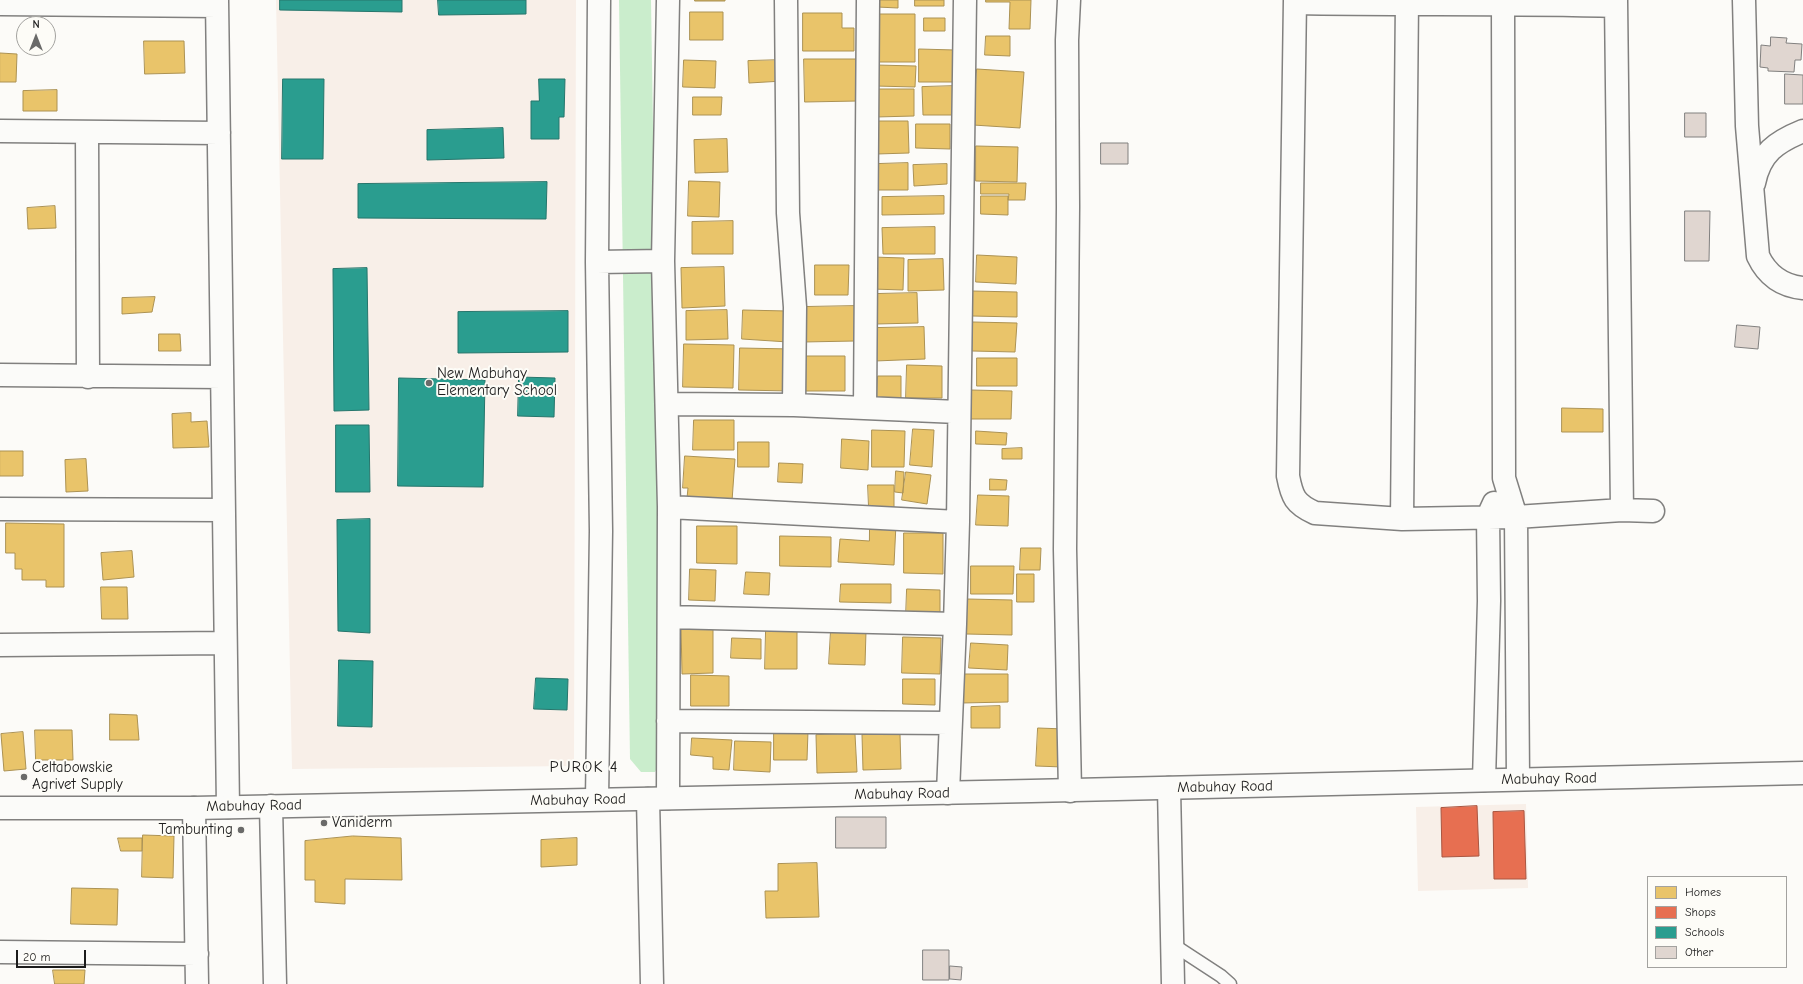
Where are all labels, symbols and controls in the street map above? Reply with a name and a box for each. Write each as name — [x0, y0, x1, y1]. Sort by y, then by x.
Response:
north arrow — [16, 16, 56, 56]
text: N — [32, 18, 40, 31]
place label: New Mabuhay Elementary School — [437, 365, 557, 400]
marker: New Mabuhay Elementary School — [424, 378, 434, 388]
district label: PUROK 4 — [550, 757, 618, 777]
place label: Celtabowskie Agrivet Supply — [32, 759, 123, 794]
street label: Mabuhay Road — [1501, 769, 1597, 789]
marker: Celtabowskie Agrivet Supply — [19, 772, 29, 782]
street label: Mabuhay Road — [1177, 777, 1273, 797]
street label: Mabuhay Road — [854, 784, 950, 804]
street label: Mabuhay Road — [530, 790, 626, 810]
street label: Mabuhay Road — [206, 796, 302, 816]
place label: Vaniderm — [332, 814, 392, 832]
marker: Vaniderm — [319, 818, 329, 828]
place label: Tambunting — [158, 821, 233, 839]
marker: Tambunting — [236, 825, 246, 835]
legend — [1647, 876, 1787, 968]
text: Homes — [1685, 885, 1721, 899]
text: Shops — [1685, 905, 1716, 919]
text: Schools — [1685, 925, 1724, 939]
scale bar — [18, 942, 88, 968]
text: Other — [1685, 945, 1713, 959]
text: 20 m — [23, 950, 51, 964]

